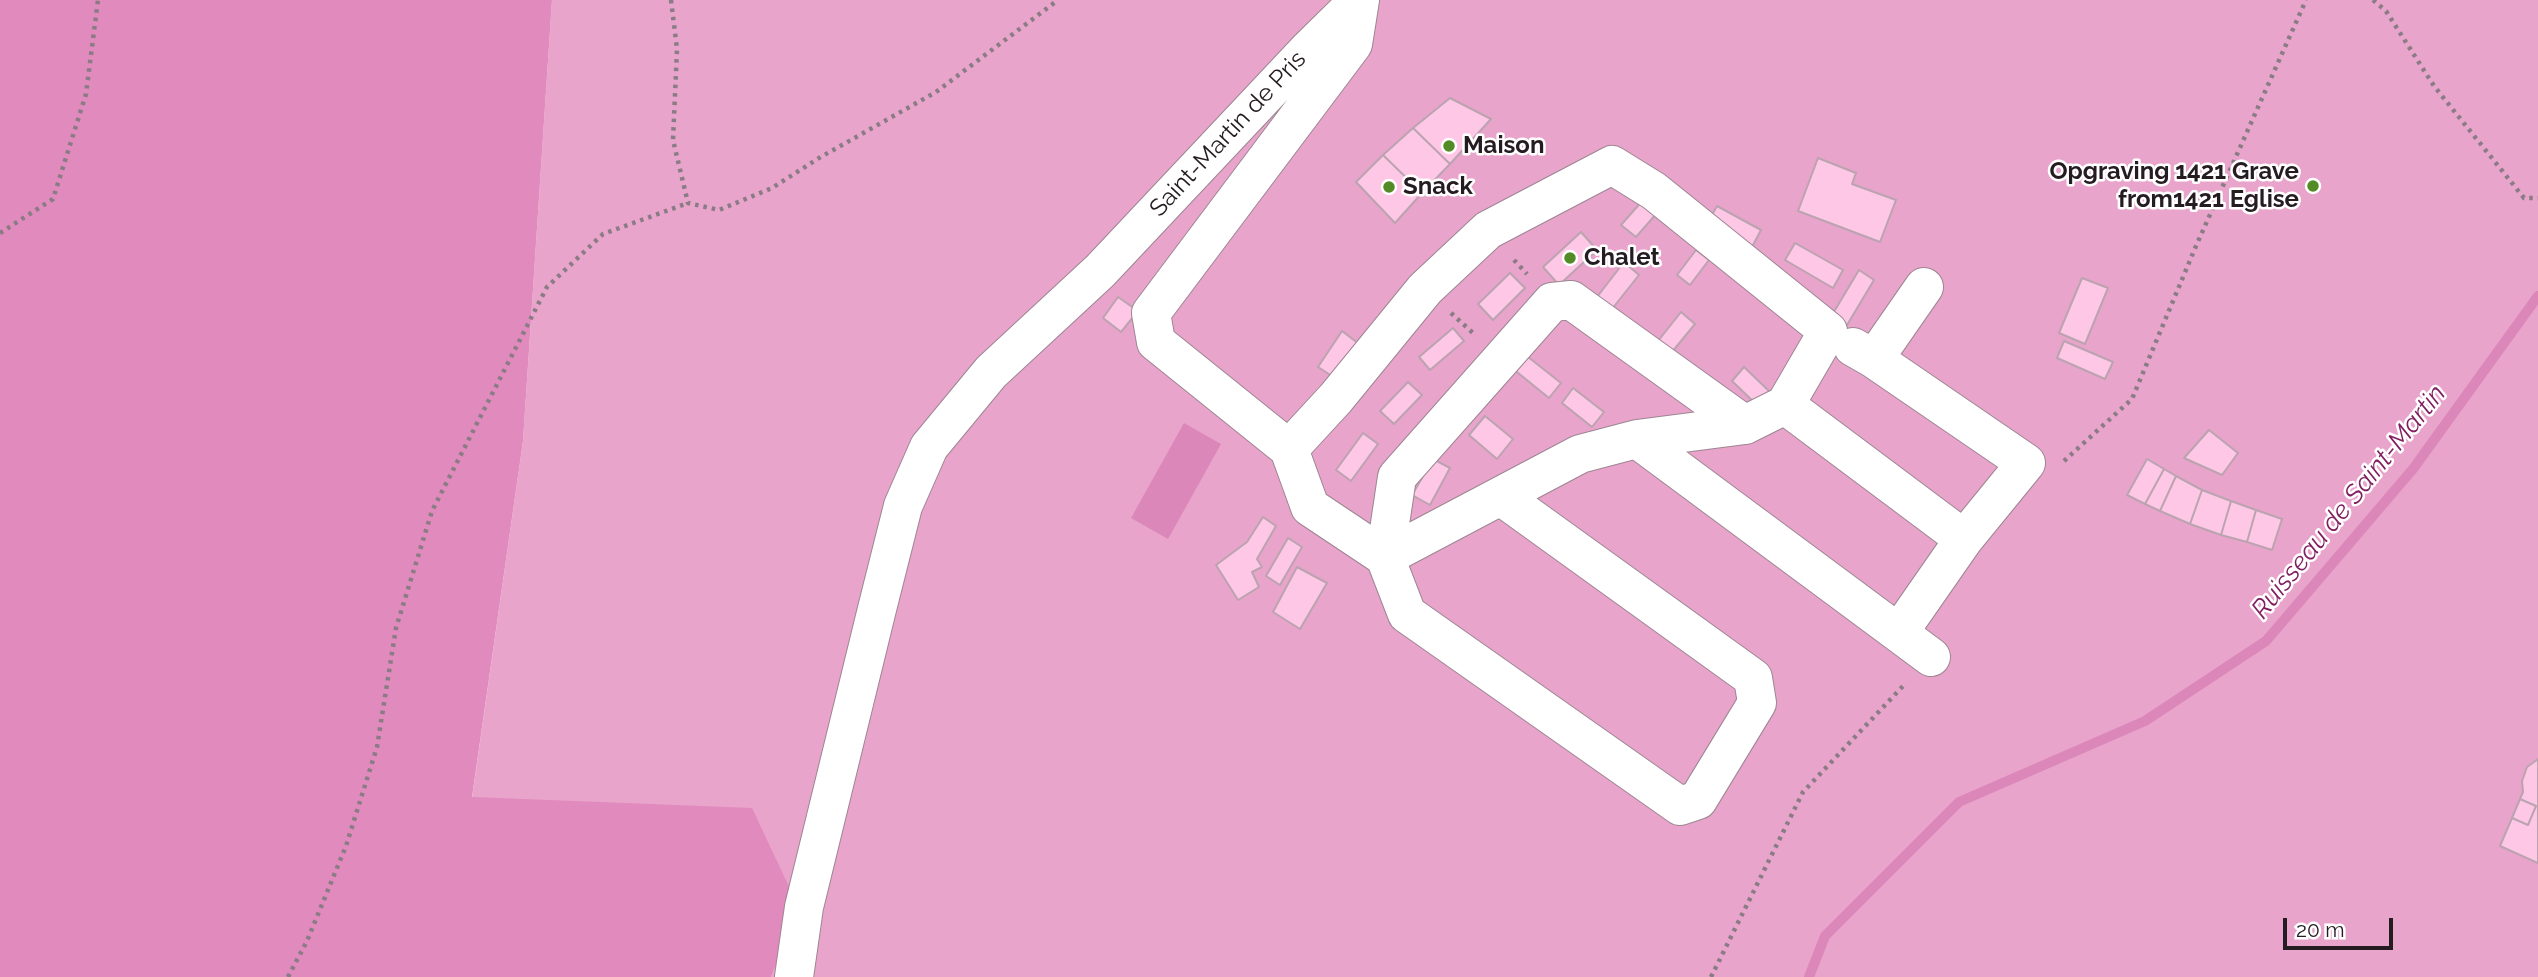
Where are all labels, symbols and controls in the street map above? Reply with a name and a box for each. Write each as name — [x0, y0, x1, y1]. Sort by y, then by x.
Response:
street label: Saint-Martin de Pris — [1144, 45, 1312, 223]
place label: Maison — [1463, 132, 1544, 160]
marker: Maison — [1441, 138, 1457, 154]
place label: Opgraving 1421 Grave from1421 Eglise — [2049, 158, 2299, 214]
place label: Snack — [1403, 173, 1473, 201]
marker: Opgraving 1421 Grave from1421 Eglise — [2305, 178, 2321, 194]
marker: Snack — [1381, 179, 1397, 195]
place label: Chalet — [1584, 244, 1660, 272]
marker: Chalet — [1562, 250, 1578, 266]
water label: Ruisseau de Saint-Martin — [2245, 379, 2453, 625]
scale bar — [2286, 904, 2396, 948]
text: 20 m — [2296, 917, 2344, 942]

